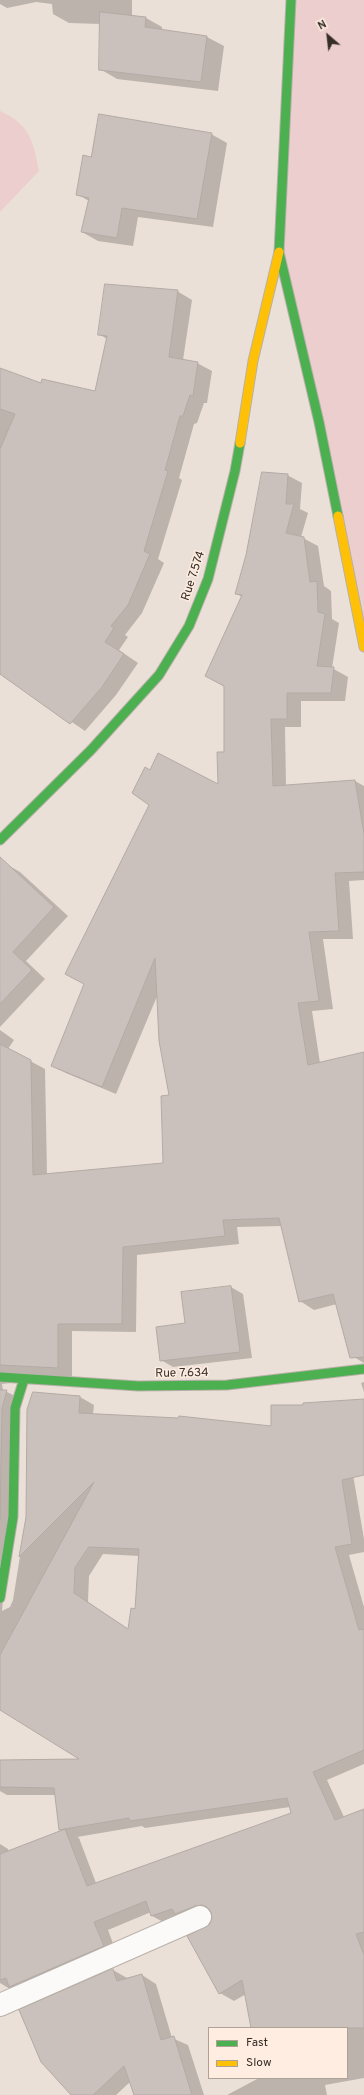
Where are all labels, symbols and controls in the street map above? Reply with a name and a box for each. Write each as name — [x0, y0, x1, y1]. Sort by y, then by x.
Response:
north arrow — [308, 16, 348, 56]
text: N — [316, 17, 329, 33]
street label: Rue 7.574 — [179, 549, 209, 603]
street label: Rue 7.634 — [155, 1366, 209, 1382]
legend — [208, 2027, 348, 2079]
text: Fast — [246, 2035, 268, 2051]
text: Slow — [246, 2055, 272, 2071]

